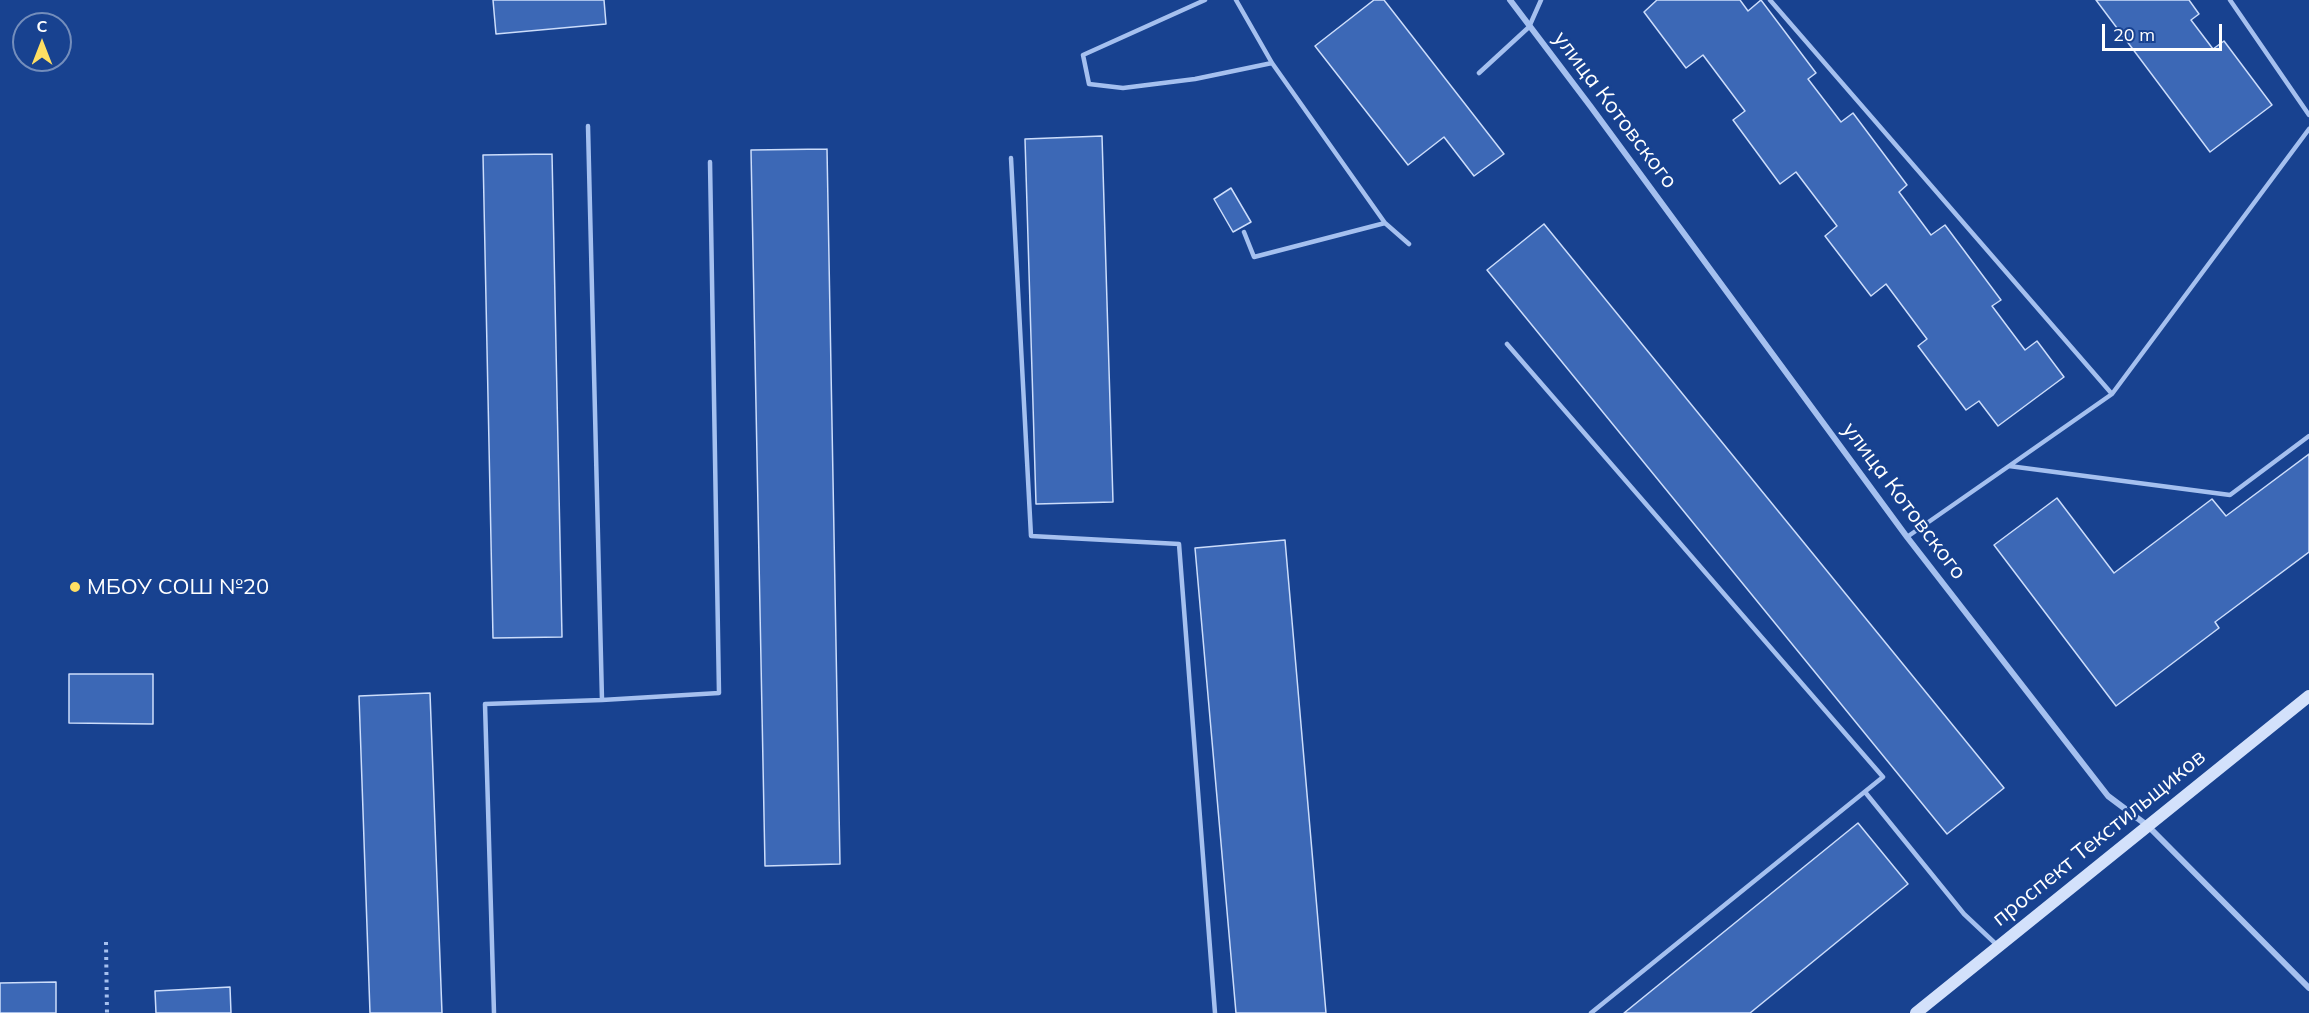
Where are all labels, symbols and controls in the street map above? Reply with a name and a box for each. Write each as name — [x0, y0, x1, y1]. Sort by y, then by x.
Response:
north arrow — [12, 12, 72, 72]
scale bar — [2105, 12, 2225, 50]
text: С — [37, 16, 47, 36]
text: 20 m — [2113, 23, 2155, 46]
street label: улица Котовского — [1547, 26, 1683, 194]
street label: улица Котовского — [1836, 417, 1972, 585]
place label: МБОУ СОШ №20 — [87, 574, 269, 600]
marker: МБОУ СОШ №20 — [68, 580, 82, 594]
street label: проспект Текстильщиков — [1987, 744, 2211, 932]

